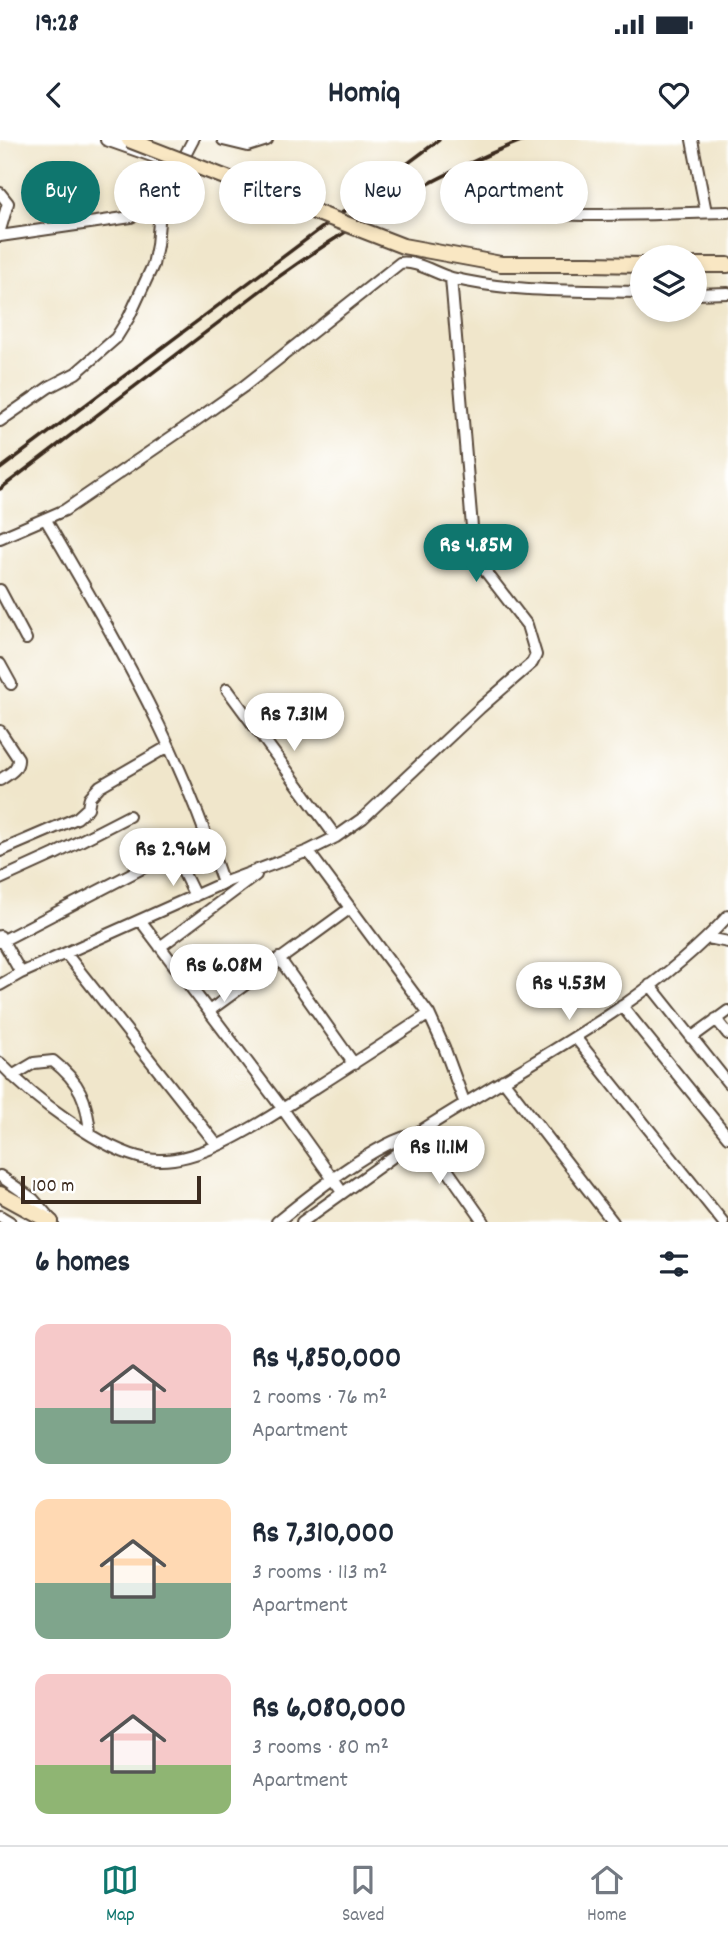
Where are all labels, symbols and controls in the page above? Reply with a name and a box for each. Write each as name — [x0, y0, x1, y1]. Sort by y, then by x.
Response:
text: 19:28 — [35, 6, 79, 43]
text: Homiq — [328, 72, 400, 118]
icon: back — [35, 76, 73, 114]
icon: heart — [655, 76, 693, 114]
chip: Buy — [21, 161, 100, 224]
chip: Rent — [114, 161, 205, 224]
chip: Filters — [219, 161, 326, 224]
chip: New — [340, 161, 426, 224]
chip: Apartment — [440, 161, 588, 224]
map controls — [630, 245, 707, 322]
button: layers — [630, 245, 707, 322]
pin: Rs 4.85M — [404, 524, 548, 584]
text: Rs 4.85M — [440, 530, 512, 563]
pin: Rs 7.31M — [222, 694, 366, 753]
text: Rs 7.31M — [260, 699, 328, 732]
pin: Rs 2.96M — [101, 828, 245, 888]
text: Rs 2.96M — [135, 834, 211, 867]
pin: Rs 6.08M — [152, 944, 296, 1004]
text: Rs 6.08M — [186, 950, 262, 983]
pin: Rs 4.53M — [497, 962, 641, 1022]
text: Rs 4.53M — [532, 968, 606, 1001]
pin: Rs 11.1M — [367, 1126, 511, 1186]
text: Rs 11.1M — [410, 1132, 468, 1165]
scale bar — [21, 1173, 201, 1205]
text: 100 m — [32, 1174, 74, 1201]
text: 6 homes — [35, 1243, 130, 1286]
icon: filters — [655, 1245, 693, 1283]
text: Rs 4,850,000 — [252, 1339, 401, 1382]
icon: home — [91, 1352, 175, 1436]
text: 2 rooms · 76 m² — [252, 1382, 387, 1415]
text: Apartment — [252, 1415, 348, 1448]
text: Rs 7,310,000 — [252, 1514, 394, 1557]
icon: home — [91, 1527, 175, 1611]
text: 3 rooms · 113 m² — [252, 1557, 388, 1590]
text: Apartment — [252, 1590, 348, 1623]
text: Rs 6,080,000 — [252, 1689, 406, 1732]
icon: home — [91, 1702, 175, 1786]
text: 3 rooms · 80 m² — [252, 1732, 389, 1765]
text: Apartment — [252, 1765, 348, 1798]
tab: Map — [101, 1861, 139, 1930]
tab: Saved — [342, 1861, 384, 1930]
tab: Home — [587, 1861, 627, 1930]

